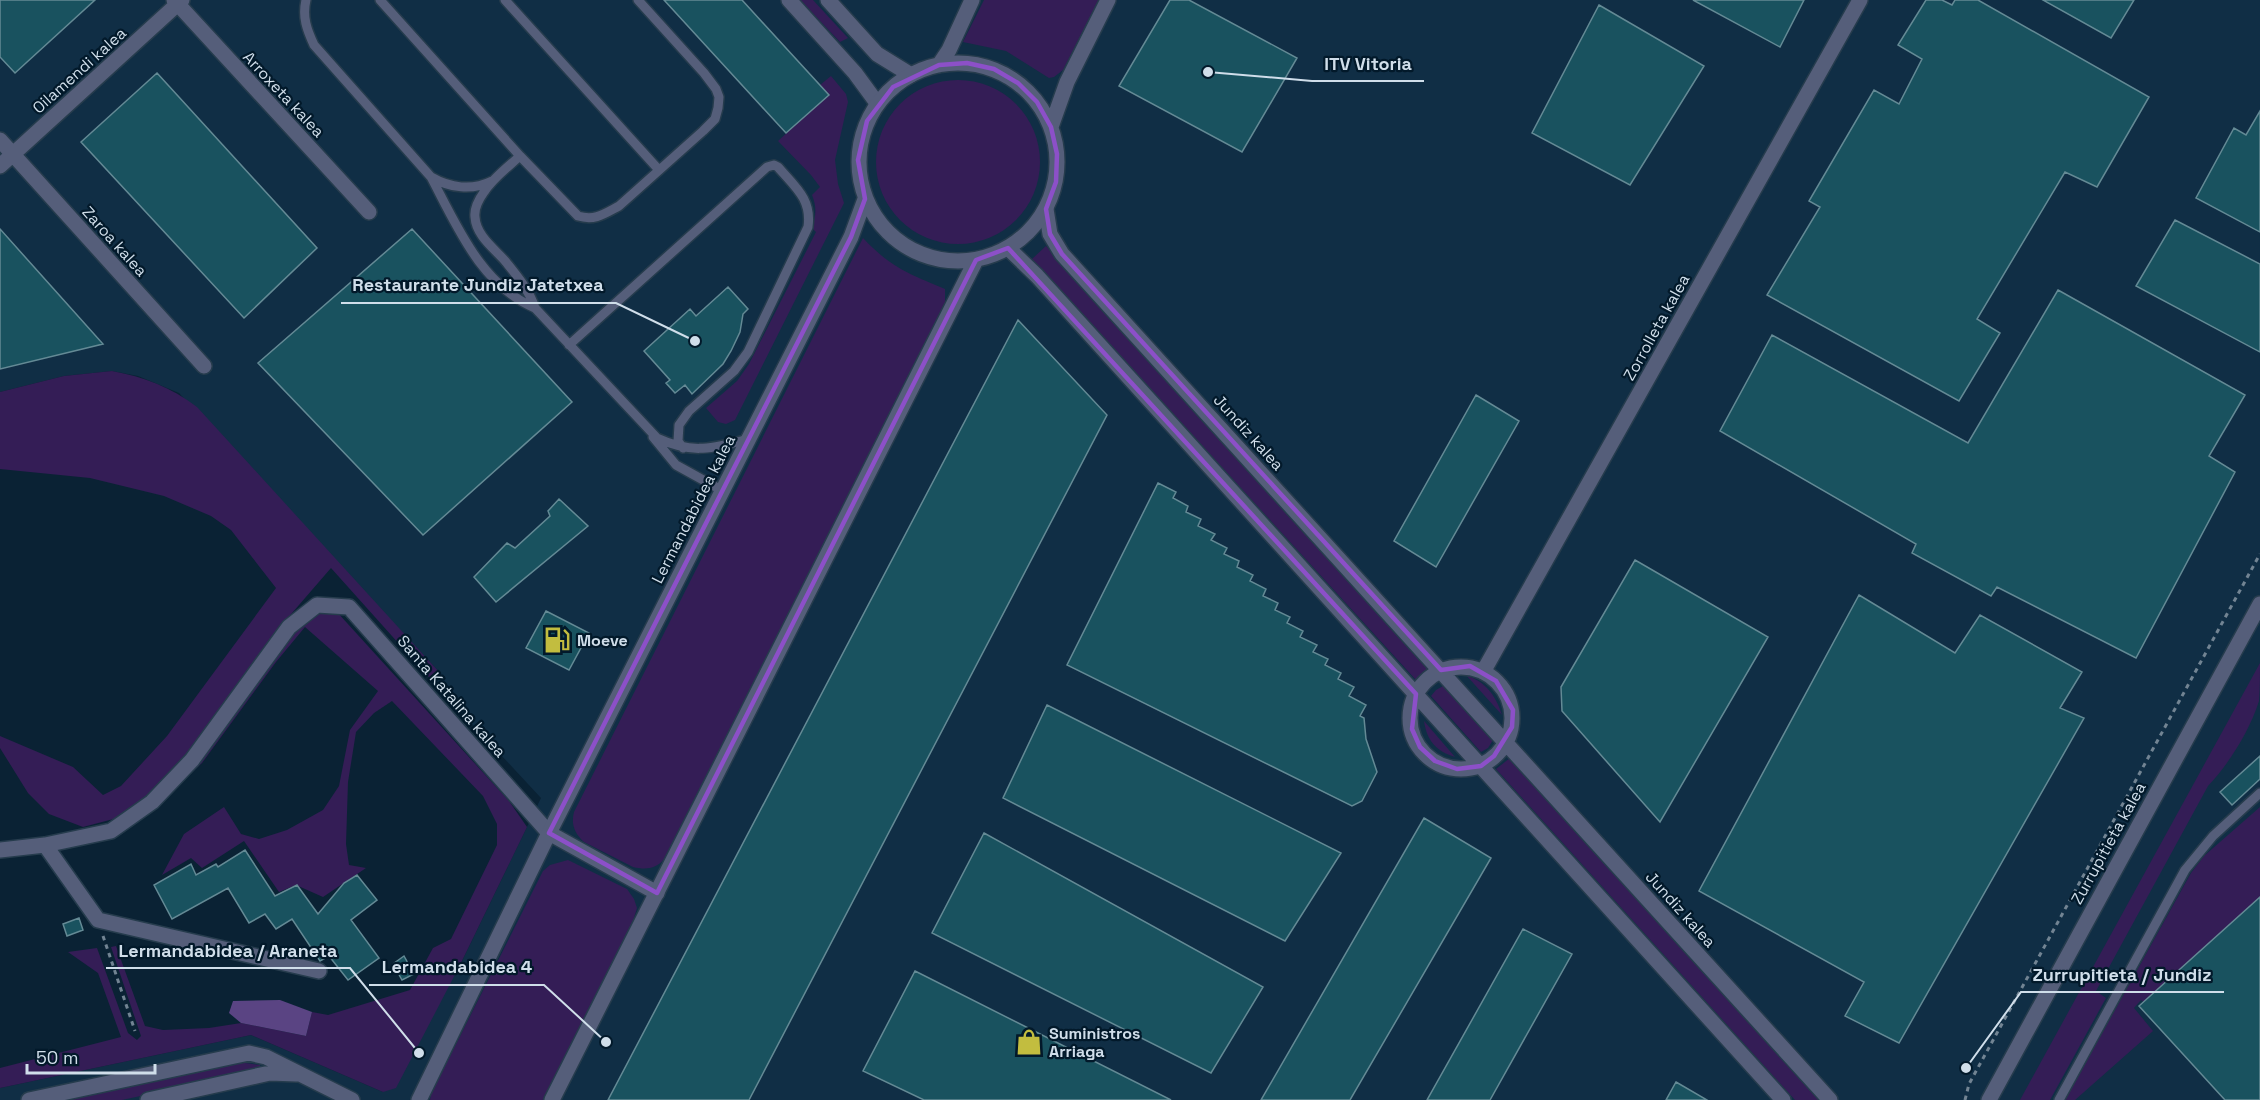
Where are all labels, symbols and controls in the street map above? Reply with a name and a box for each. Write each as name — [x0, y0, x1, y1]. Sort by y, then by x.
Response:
street label: Oilamendi kalea — [28, 23, 131, 118]
callout: ITV Vitoria — [1312, 45, 1424, 81]
street label: Arroxeta kalea — [238, 47, 329, 142]
text: ITV Vitoria — [1324, 52, 1412, 75]
street label: Zaroa kalea — [78, 202, 152, 281]
callout: Restaurante Jundiz Jatetxea — [341, 267, 616, 303]
street label: Zorrolleta kalea — [1619, 270, 1694, 384]
text: Restaurante Jundiz Jatetxea — [352, 273, 604, 296]
street label: Jundiz kalea — [1209, 390, 1288, 475]
street label: Lermandabidea kalea — [647, 431, 740, 587]
fuel station icon: Moeve — [542, 625, 572, 655]
place label: Moeve — [577, 630, 628, 651]
street label: Santa Katalina kalea — [393, 631, 511, 762]
street label: Zurrupitieta kalea — [2066, 779, 2151, 908]
street label: Jundiz kalea — [1641, 867, 1720, 952]
callout: Lermandabidea / Araneta — [106, 932, 350, 968]
text: Lermandabidea / Araneta — [118, 939, 338, 962]
callout: Lermandabidea 4 — [369, 949, 544, 985]
text: Lermandabidea 4 — [382, 955, 533, 978]
callout: Zurrupitieta / Jundiz — [2021, 956, 2224, 992]
text: Zurrupitieta / Jundiz — [2033, 963, 2211, 986]
place label: Suministros Arriaga — [1049, 1023, 1140, 1062]
shop icon: Suministros Arriaga — [1014, 1027, 1044, 1057]
scale bar — [27, 1037, 154, 1075]
text: 50 m — [36, 1046, 78, 1069]

